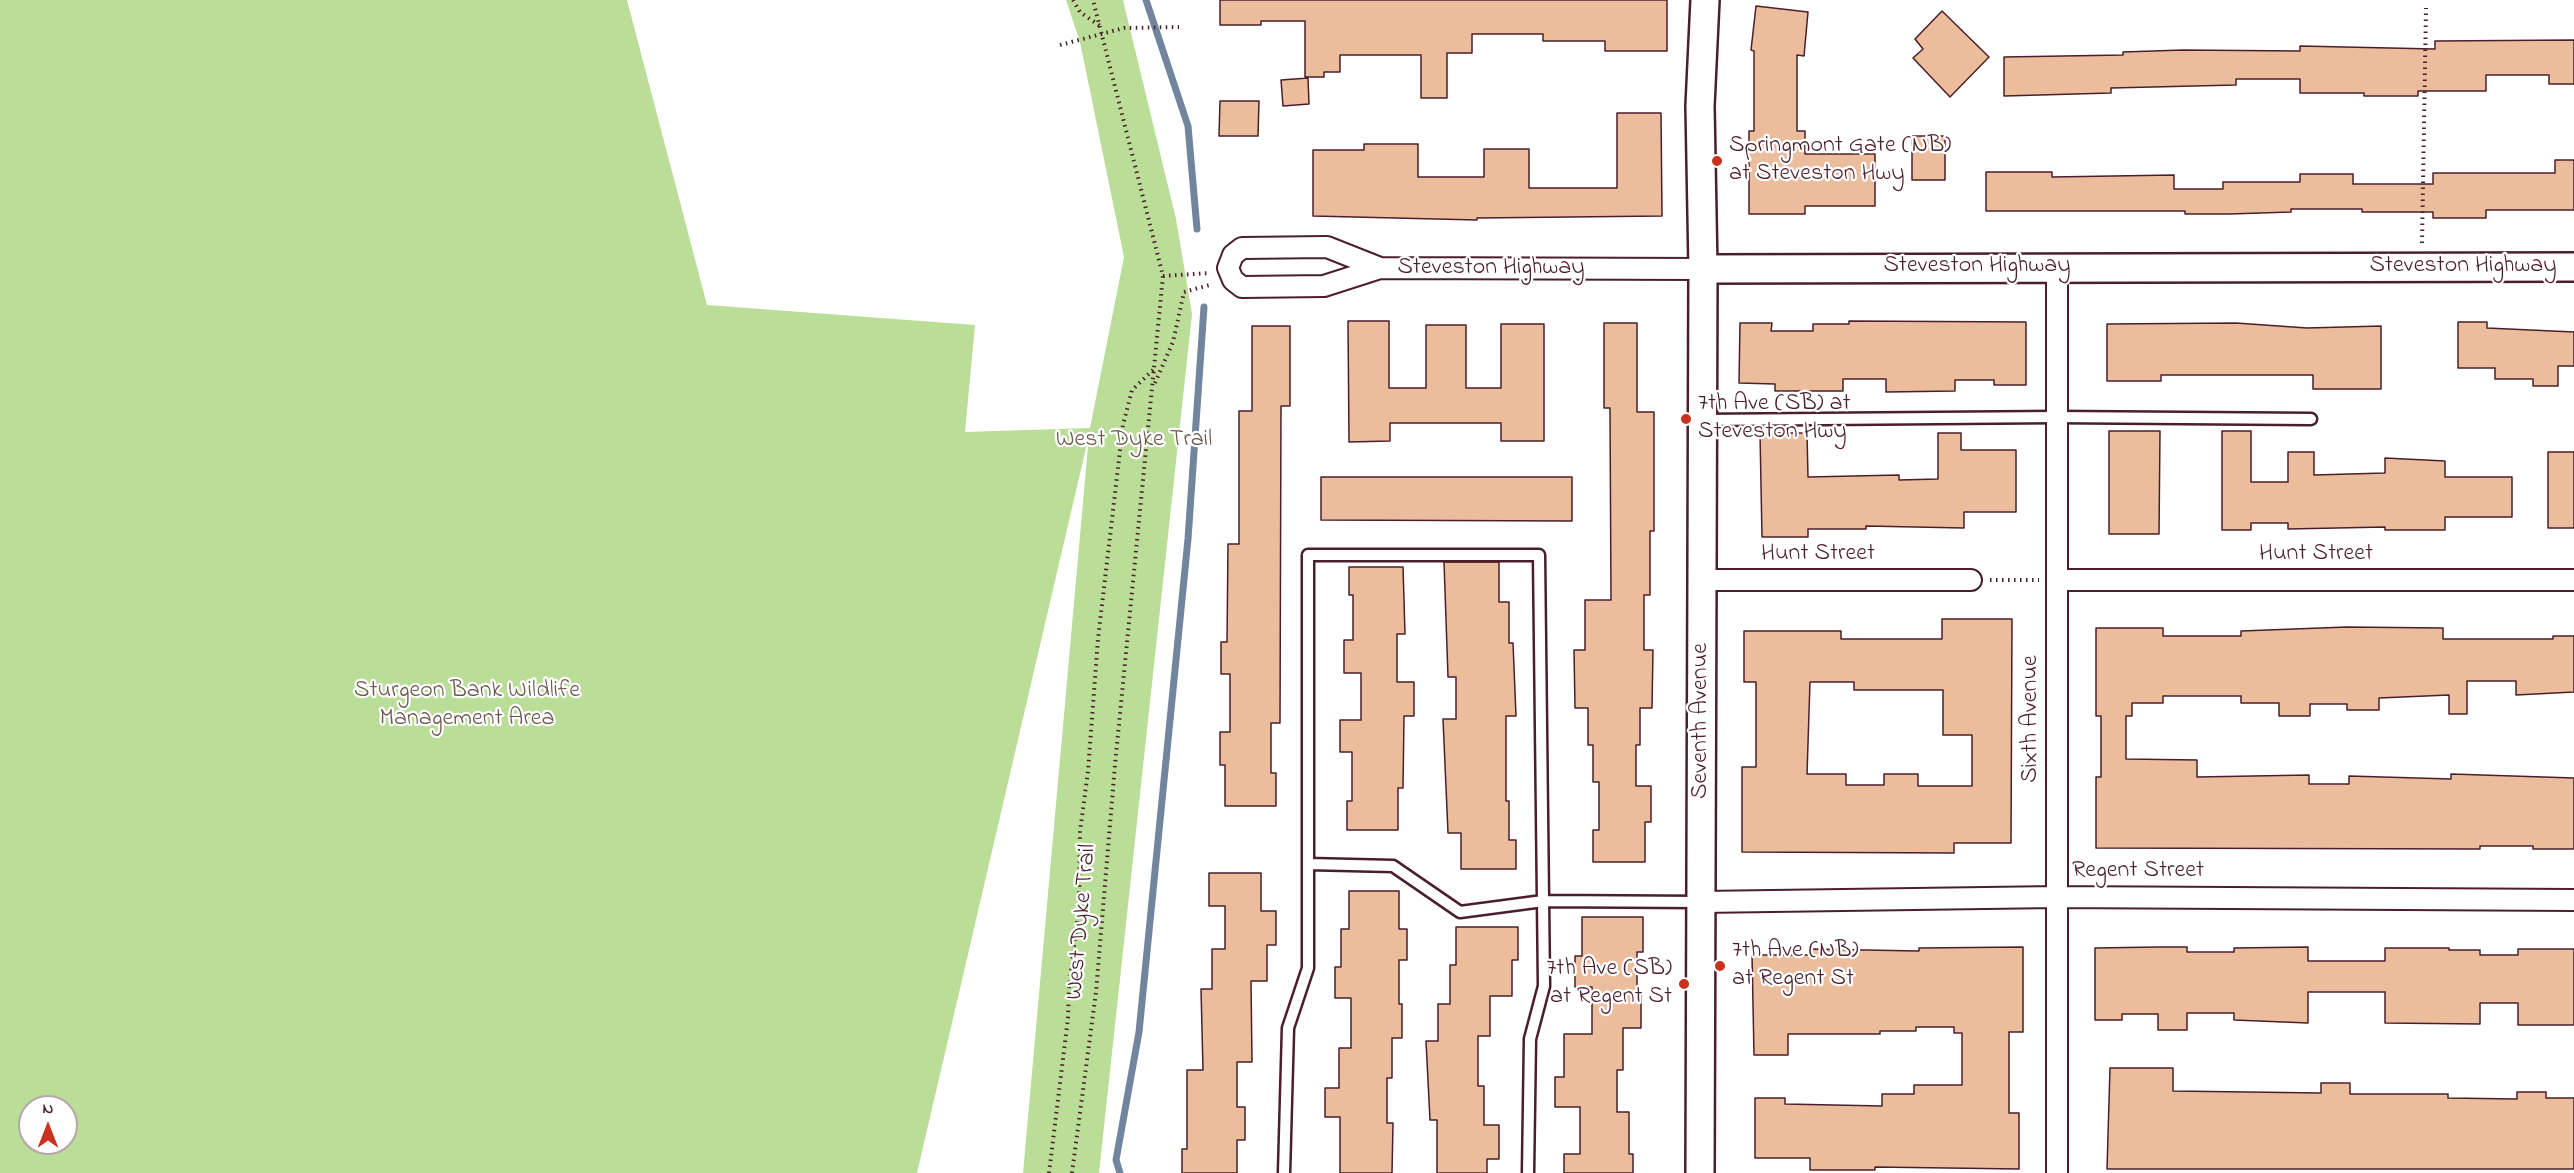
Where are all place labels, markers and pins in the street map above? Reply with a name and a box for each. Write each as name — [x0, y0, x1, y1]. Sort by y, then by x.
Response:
place label: Springmont Gate (NB) at Steveston Hwy — [1729, 133, 1951, 189]
marker: Springmont Gate (NB) at Steveston Hwy — [1710, 154, 1724, 168]
place label: 7th Ave (SB) at Steveston Hwy — [1698, 391, 1851, 447]
marker: 7th Ave (SB) at Steveston Hwy — [1679, 412, 1693, 426]
place label: 7th Ave (NB) at Regent St — [1732, 938, 1858, 994]
place label: 7th Ave (SB) at Regent St — [1546, 956, 1672, 1012]
marker: 7th Ave (NB) at Regent St — [1713, 959, 1727, 973]
marker: 7th Ave (SB) at Regent St — [1677, 977, 1691, 991]

